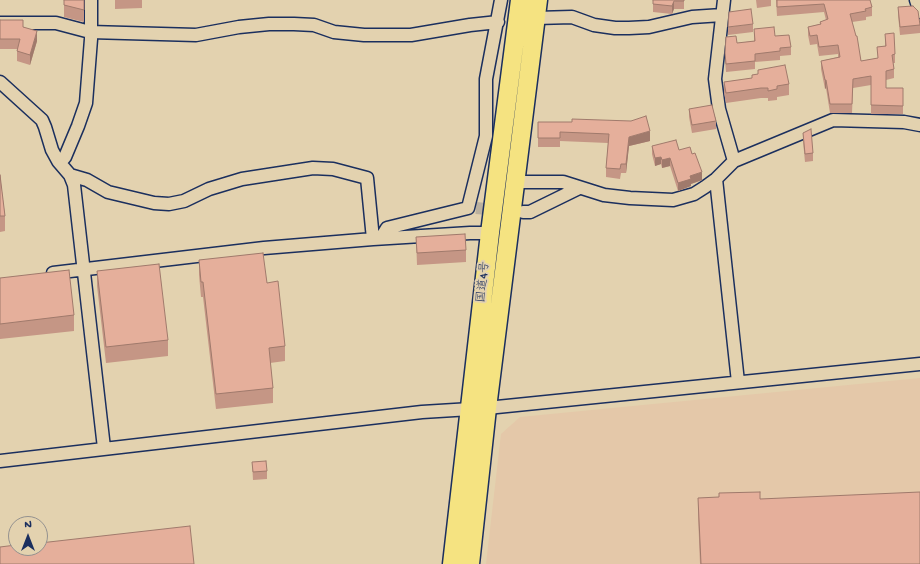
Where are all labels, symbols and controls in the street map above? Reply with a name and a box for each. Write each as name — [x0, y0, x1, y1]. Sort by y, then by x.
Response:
street label: 国道4号 — [475, 261, 493, 303]
north arrow — [8, 516, 48, 556]
text: N — [24, 519, 32, 531]

